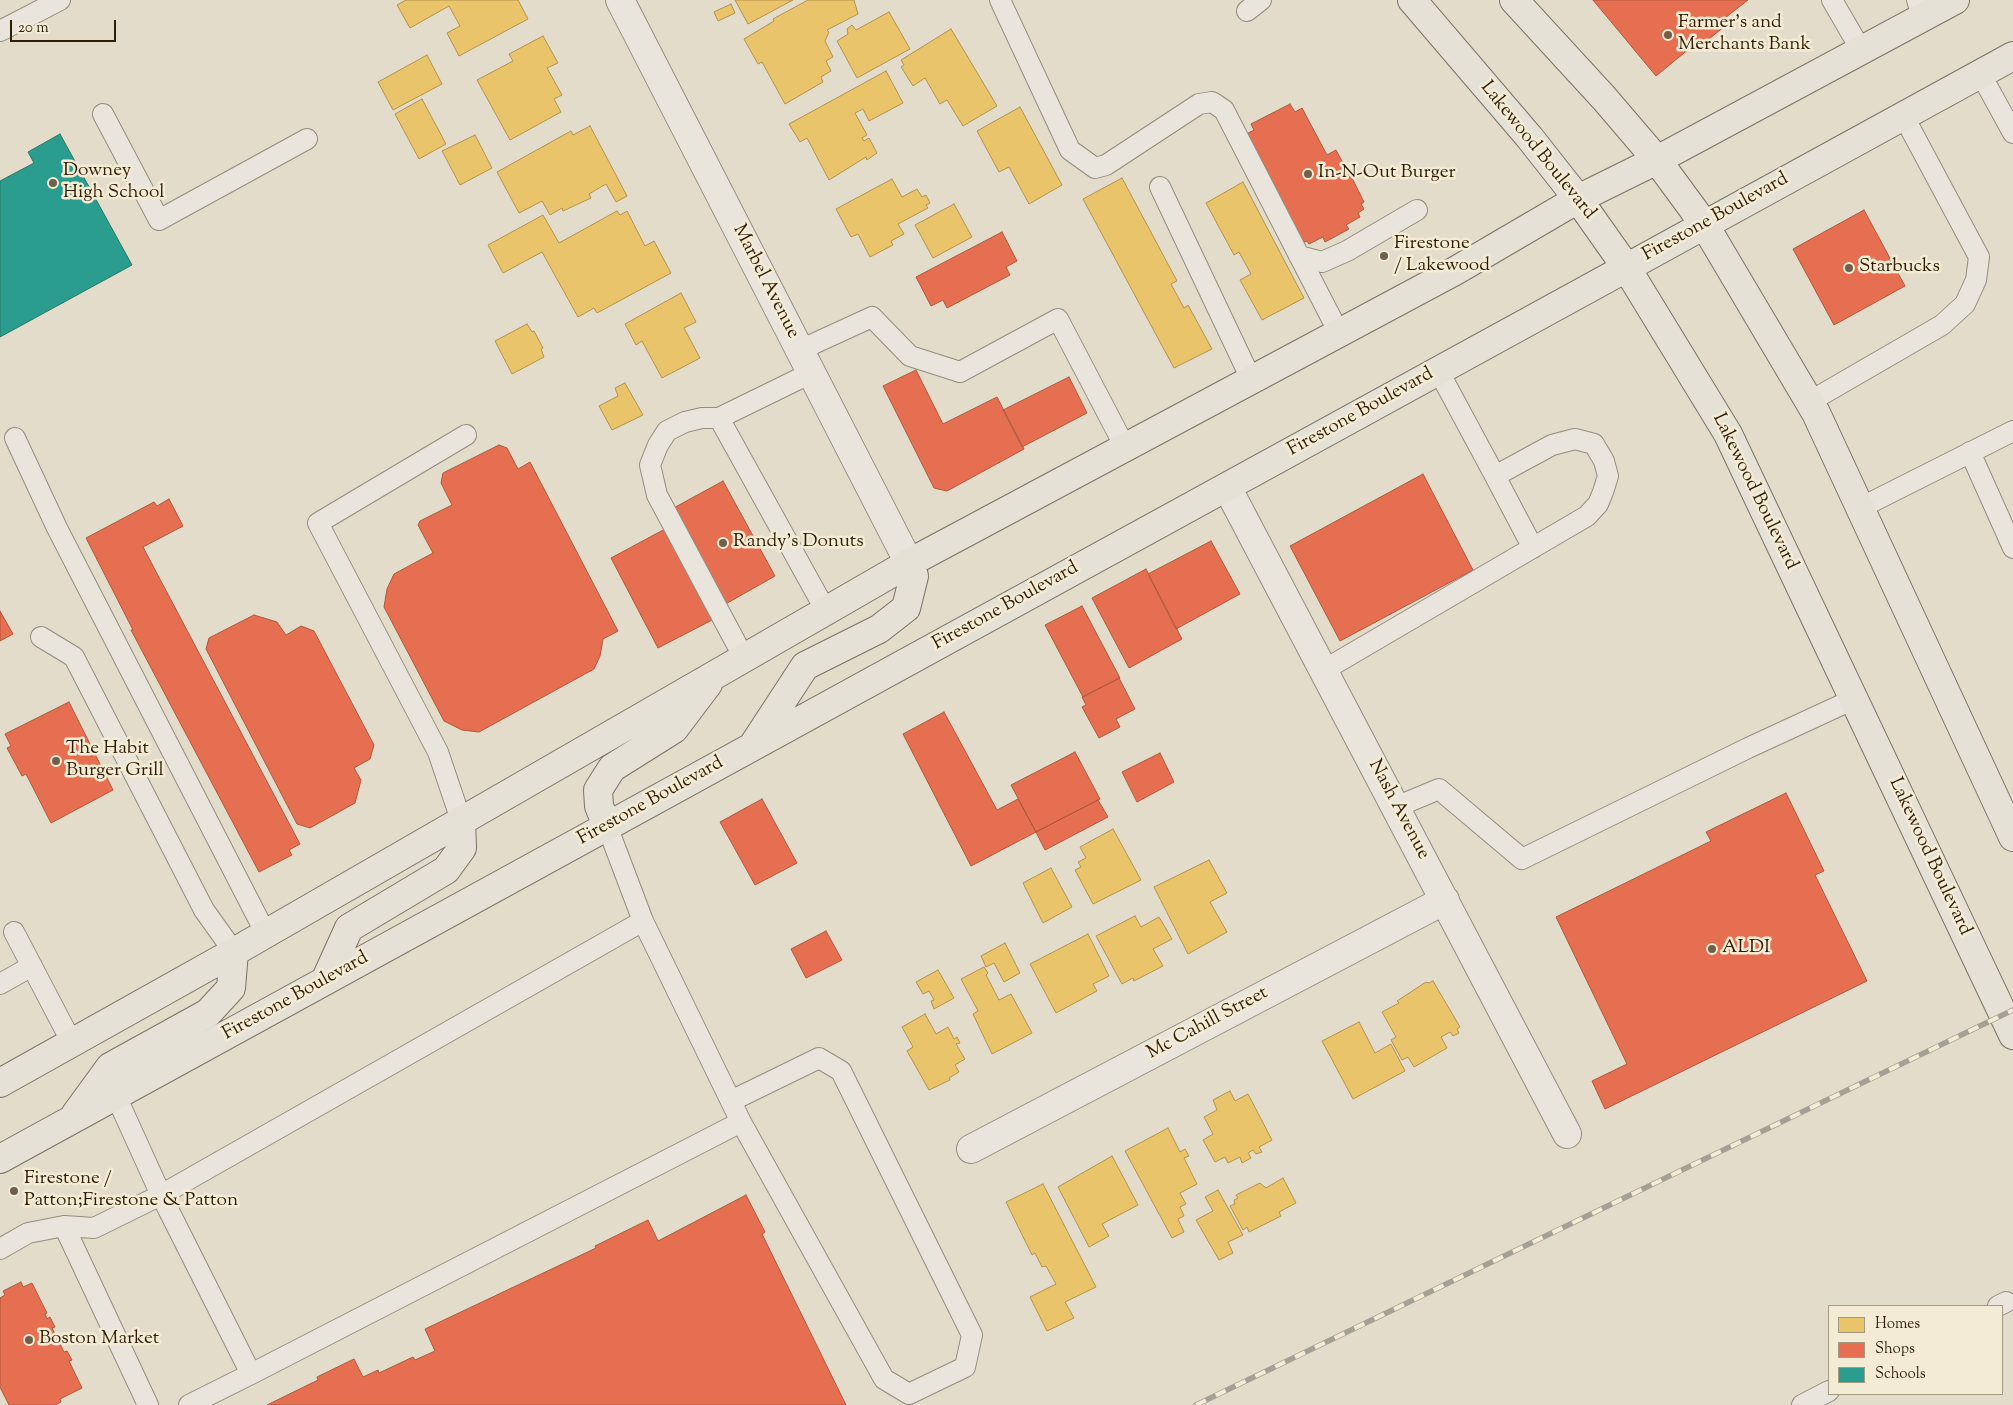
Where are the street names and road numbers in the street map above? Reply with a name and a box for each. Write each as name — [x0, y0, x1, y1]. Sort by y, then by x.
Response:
street label: Lakewood Boulevard — [1474, 77, 1600, 225]
street label: Firestone Boulevard — [1639, 168, 1793, 268]
street label: Marbel Avenue — [726, 221, 804, 343]
street label: Firestone Boulevard — [1284, 363, 1438, 463]
street label: Lakewood Boulevard — [1706, 410, 1802, 574]
street label: Firestone Boulevard — [929, 557, 1083, 657]
street label: Firestone Boulevard — [574, 752, 728, 852]
street label: Nash Avenue — [1362, 756, 1434, 864]
street label: Lakewood Boulevard — [1882, 775, 1976, 939]
street label: Firestone Boulevard — [219, 947, 373, 1047]
street label: Mc Cahill Street — [1144, 983, 1272, 1065]

